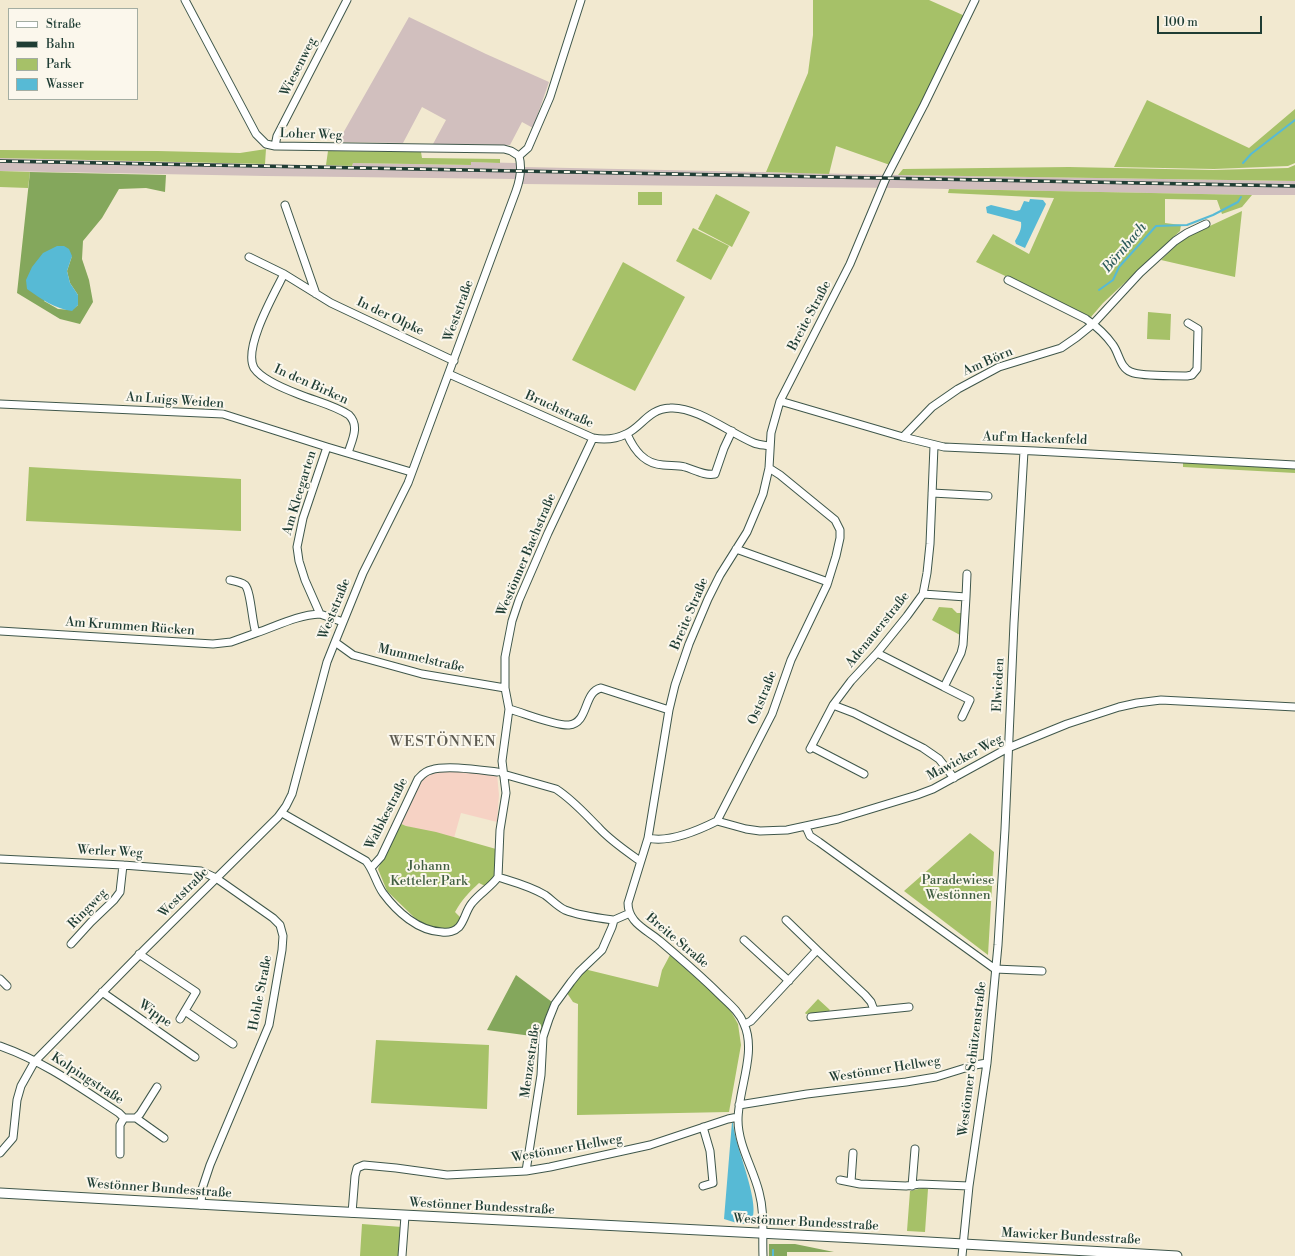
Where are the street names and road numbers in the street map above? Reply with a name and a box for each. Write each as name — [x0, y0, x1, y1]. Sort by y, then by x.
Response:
street label: Wiesenweg — [277, 35, 321, 99]
street label: Loher Weg — [279, 126, 343, 144]
street label: Weststraße — [441, 278, 477, 344]
street label: Breite Straße — [785, 278, 835, 354]
street label: In der Olpke — [354, 295, 426, 339]
street label: Am Börn — [961, 344, 1015, 380]
street label: In den Birken — [271, 362, 351, 408]
street label: Bruchstraße — [522, 388, 596, 432]
street label: An Luigs Weiden — [125, 390, 225, 412]
street label: Auf'm Hackenfeld — [982, 429, 1088, 449]
street label: Am Kleegarten — [280, 449, 320, 537]
street label: Westönner Bachstraße — [494, 491, 560, 619]
street label: Breite Straße — [668, 575, 712, 653]
street label: Weststraße — [316, 576, 354, 642]
street label: Adenauerstraße — [843, 589, 913, 671]
street label: Am Krummen Rücken — [65, 615, 195, 639]
street label: Mummelstraße — [376, 641, 466, 677]
street label: Elwieden — [990, 657, 1008, 713]
street label: Oststraße — [745, 669, 781, 727]
street label: Mawicker Weg — [924, 731, 1006, 785]
street label: Walbkestraße — [362, 776, 412, 852]
street label: Werler Weg — [77, 842, 143, 862]
street label: Weststraße — [156, 865, 212, 921]
street label: Ringweg — [65, 886, 111, 932]
street label: Breite Straße — [642, 910, 712, 972]
street label: Hohle Straße — [246, 954, 276, 1032]
street label: Westönner Schützenstraße — [956, 981, 990, 1137]
street label: Wippe — [135, 997, 175, 1031]
street label: Menzestraße — [518, 1023, 544, 1099]
street label: Kolpingstraße — [48, 1050, 126, 1108]
street label: Westönner Hellweg — [828, 1054, 942, 1086]
street label: Westönner Hellweg — [510, 1132, 624, 1166]
street label: Westönner Bundesstraße — [86, 1176, 232, 1202]
street label: Westönner Bundesstraße — [409, 1195, 555, 1219]
street label: Westönner Bundesstraße — [733, 1211, 879, 1235]
street label: Mawicker Bundesstraße — [1001, 1226, 1141, 1248]

